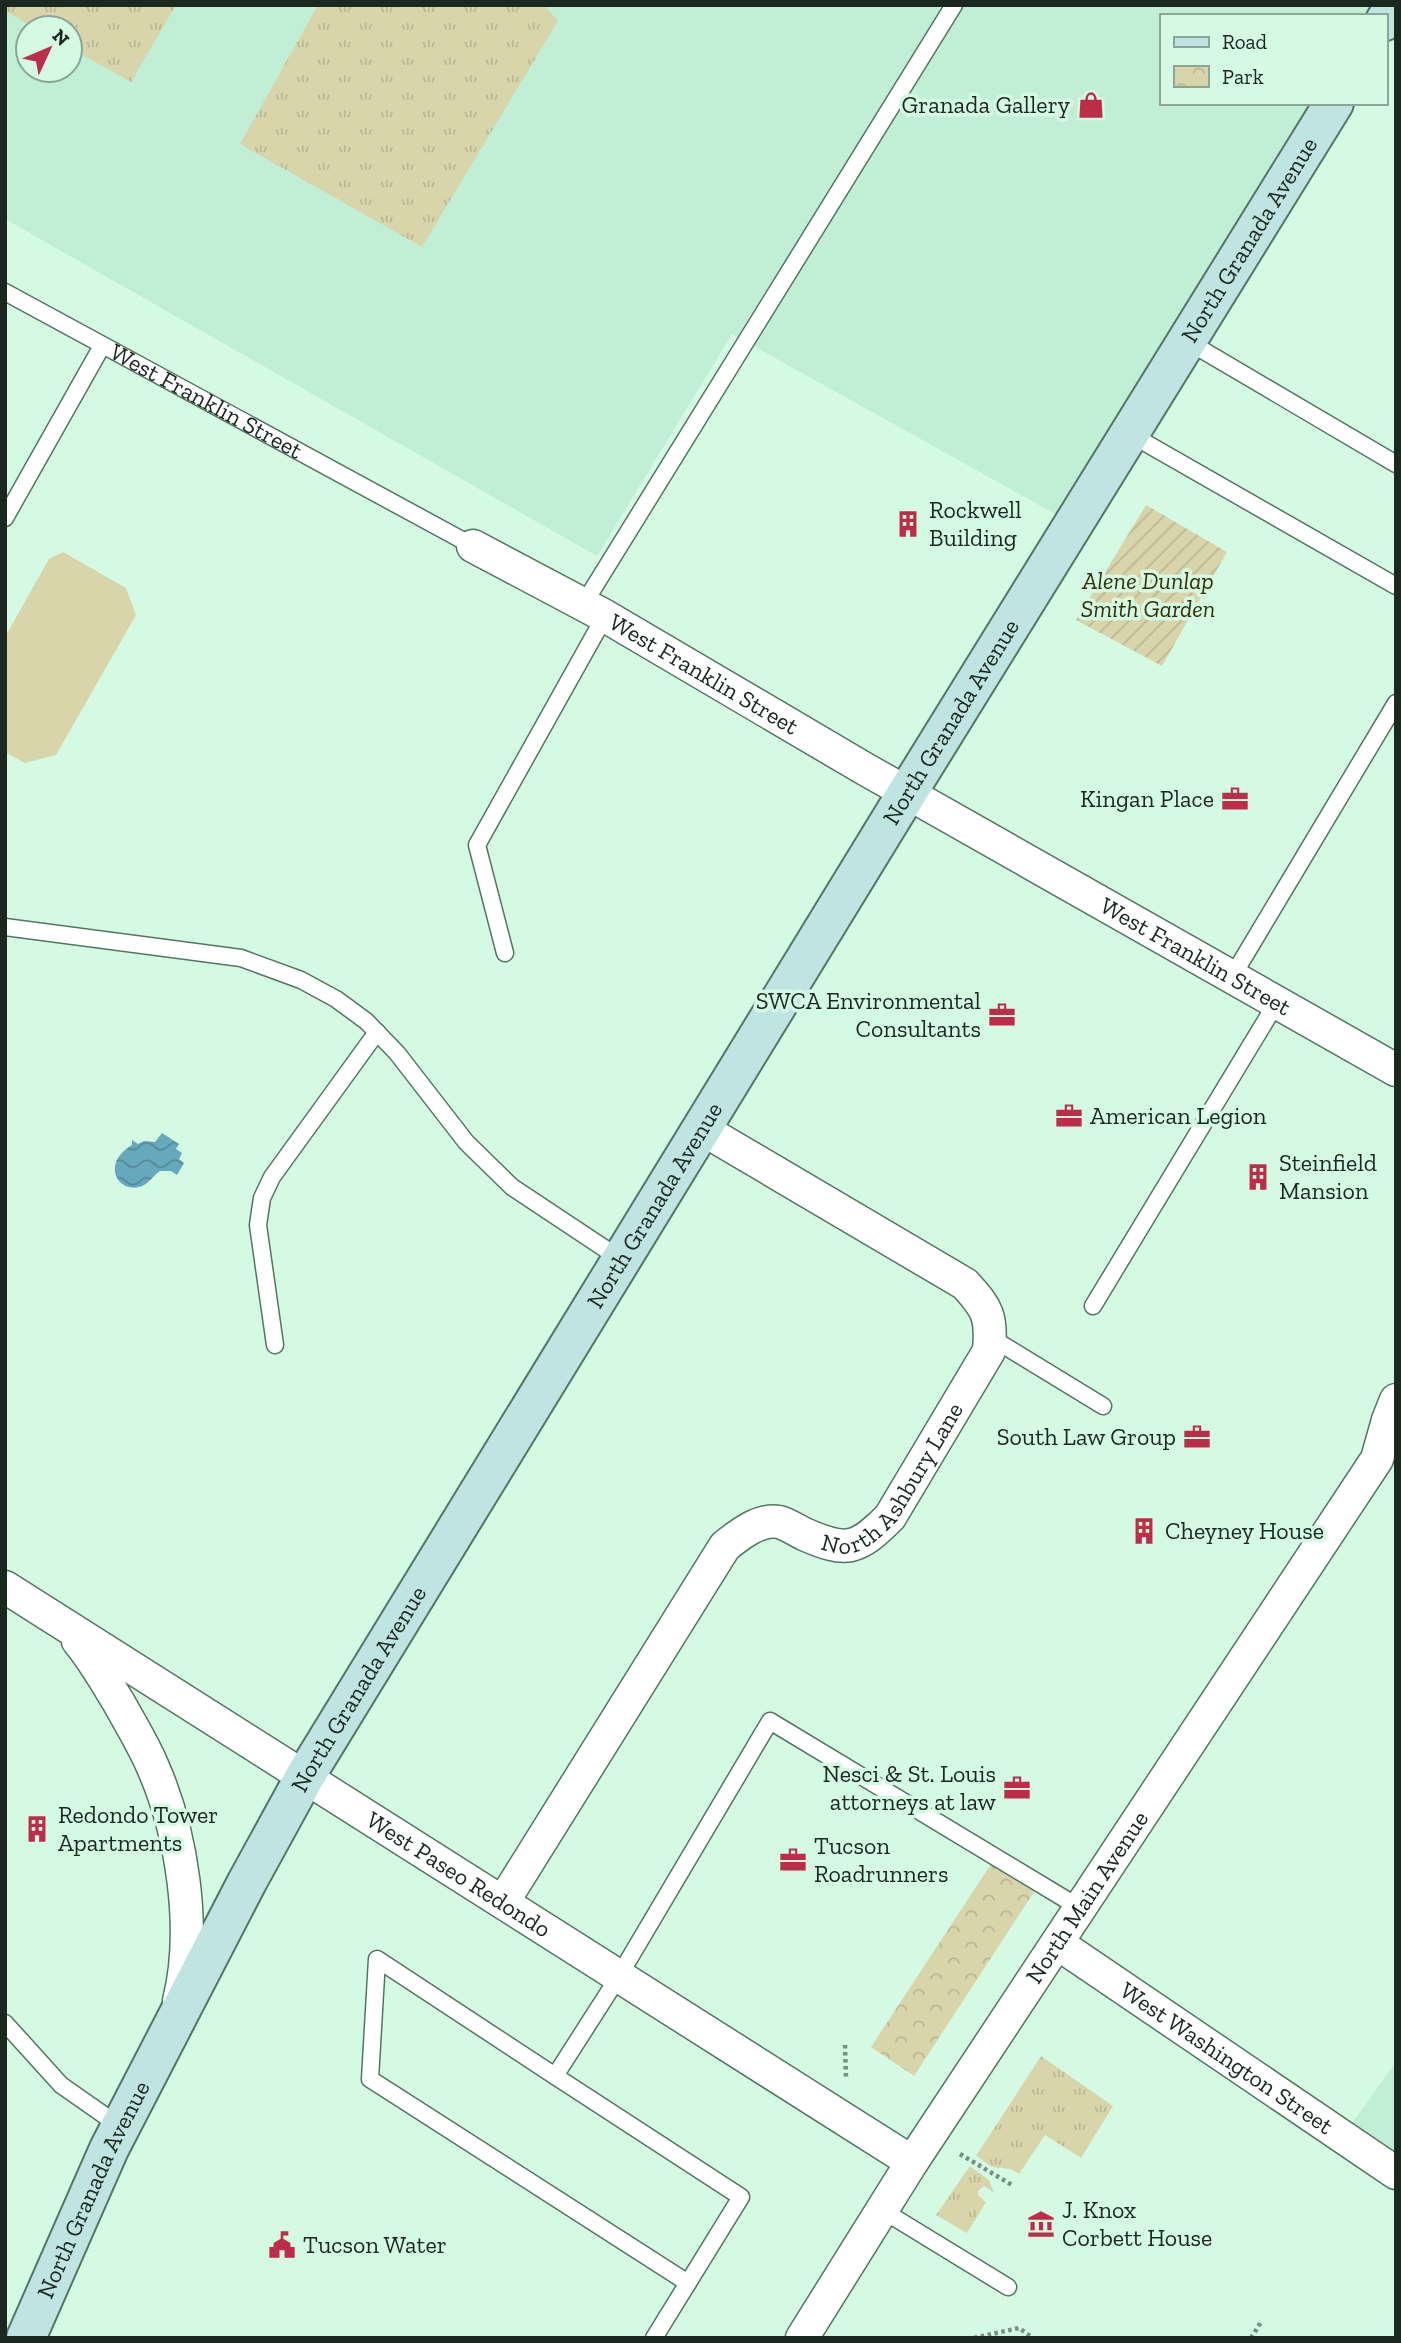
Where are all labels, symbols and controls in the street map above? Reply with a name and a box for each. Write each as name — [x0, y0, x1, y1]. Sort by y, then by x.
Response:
north arrow — [14, 14, 84, 84]
legend — [1160, 14, 1387, 105]
text: N — [48, 24, 74, 51]
text: Road — [1222, 29, 1268, 54]
text: Park — [1222, 64, 1264, 89]
place label: Granada Gallery — [902, 90, 1071, 119]
shop icon: Granada Gallery — [1076, 90, 1106, 120]
street label: North Granada Avenue — [1174, 131, 1323, 348]
street label: West Franklin Street — [105, 337, 308, 465]
place label: Rockwell Building — [929, 495, 1022, 552]
building icon: Rockwell Building — [893, 509, 923, 539]
park label: Alene Dunlap Smith Garden — [1081, 566, 1215, 623]
street label: West Franklin Street — [604, 607, 804, 741]
street label: North Granada Avenue — [876, 614, 1025, 830]
place label: Kingan Place — [1080, 784, 1214, 813]
office icon: Kingan Place — [1220, 784, 1250, 814]
street label: West Franklin Street — [1095, 890, 1296, 1021]
place label: SWCA Environmental Consultants — [756, 986, 981, 1043]
office icon: SWCA Environmental Consultants — [987, 1000, 1017, 1030]
street label: North Granada Avenue — [580, 1097, 728, 1313]
office icon: American Legion — [1054, 1101, 1084, 1131]
place label: American Legion — [1090, 1101, 1267, 1130]
place label: Steinfield Mansion — [1279, 1148, 1377, 1205]
building icon: Steinfield Mansion — [1243, 1162, 1273, 1192]
street label: North Ashbury Lane — [818, 1397, 969, 1560]
place label: South Law Group — [997, 1422, 1176, 1451]
office icon: South Law Group — [1182, 1422, 1212, 1452]
building icon: Cheyney House — [1129, 1516, 1159, 1546]
place label: Cheyney House — [1165, 1516, 1324, 1545]
street label: North Granada Avenue — [284, 1580, 432, 1797]
place label: Nesci & St. Louis attorneys at law — [823, 1759, 997, 1816]
office icon: Nesci & St. Louis attorneys at law — [1002, 1773, 1032, 1803]
place label: Redondo Tower Apartments — [58, 1800, 218, 1857]
street label: West Paseo Redondo — [361, 1805, 556, 1943]
street label: North Main Avenue — [1019, 1805, 1154, 1989]
building icon: Redondo Tower Apartments — [22, 1814, 52, 1844]
place label: Tucson Roadrunners — [814, 1831, 949, 1888]
office icon: Tucson Roadrunners — [778, 1845, 808, 1875]
street label: West Washington Street — [1115, 1975, 1339, 2140]
street label: North Granada Avenue — [30, 2076, 156, 2303]
place label: J. Knox Corbett House — [1062, 2195, 1212, 2252]
museum icon: J. Knox Corbett House — [1026, 2209, 1056, 2239]
public building icon: Tucson Water — [267, 2230, 297, 2260]
place label: Tucson Water — [303, 2230, 447, 2259]

